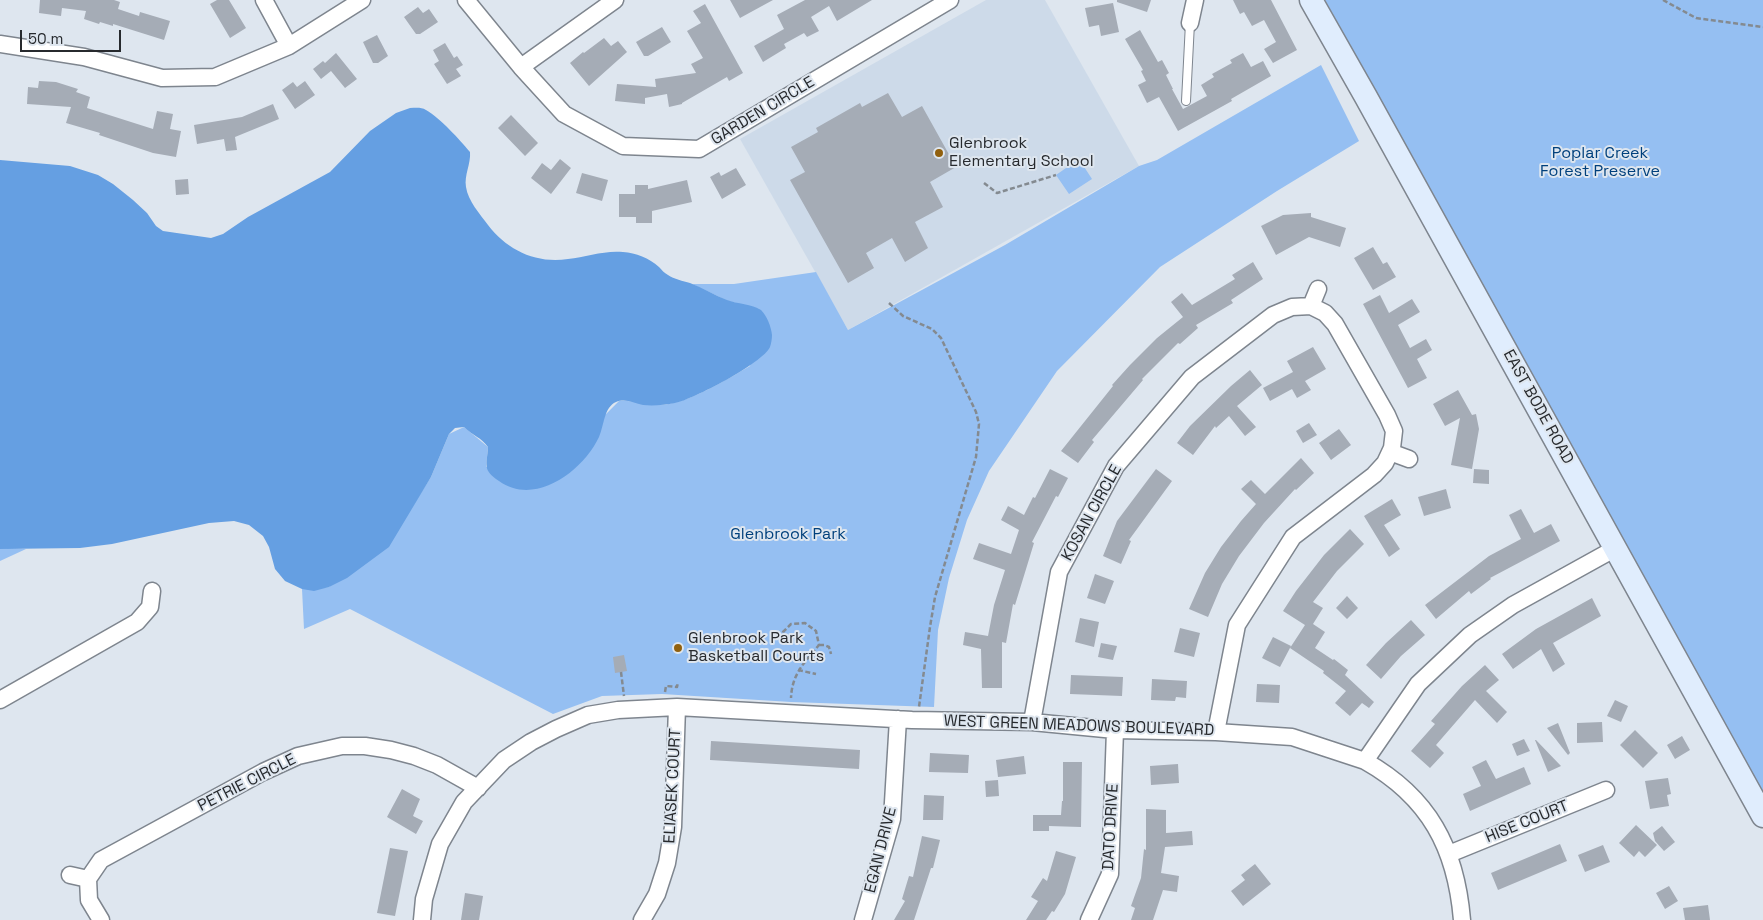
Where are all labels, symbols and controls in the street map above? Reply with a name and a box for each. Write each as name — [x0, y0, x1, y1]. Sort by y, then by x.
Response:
scale bar — [22, 20, 124, 52]
text: 50 m — [28, 29, 63, 48]
street label: GARDEN CIRCLE — [708, 73, 818, 149]
place label: Glenbrook Elementary School — [949, 134, 1094, 172]
park label: Poplar Creek Forest Preserve — [1540, 144, 1660, 182]
marker: Glenbrook Elementary School — [933, 147, 945, 159]
street label: EAST BODE ROAD — [1499, 346, 1577, 468]
street label: KOSAN CIRCLE — [1058, 462, 1126, 564]
park label: Glenbrook Park — [730, 525, 846, 545]
place label: Glenbrook Park Basketball Courts — [688, 629, 824, 667]
marker: Glenbrook Park Basketball Courts — [672, 642, 684, 654]
street label: WEST GREEN MEADOWS BOULEVARD — [943, 712, 1215, 740]
street label: ELIASEK COURT — [660, 728, 686, 844]
street label: PETRIE CIRCLE — [195, 750, 299, 816]
street label: DATO DRIVE — [1099, 783, 1123, 871]
street label: HISE COURT — [1482, 797, 1572, 847]
street label: EGAN DRIVE — [861, 805, 901, 895]

